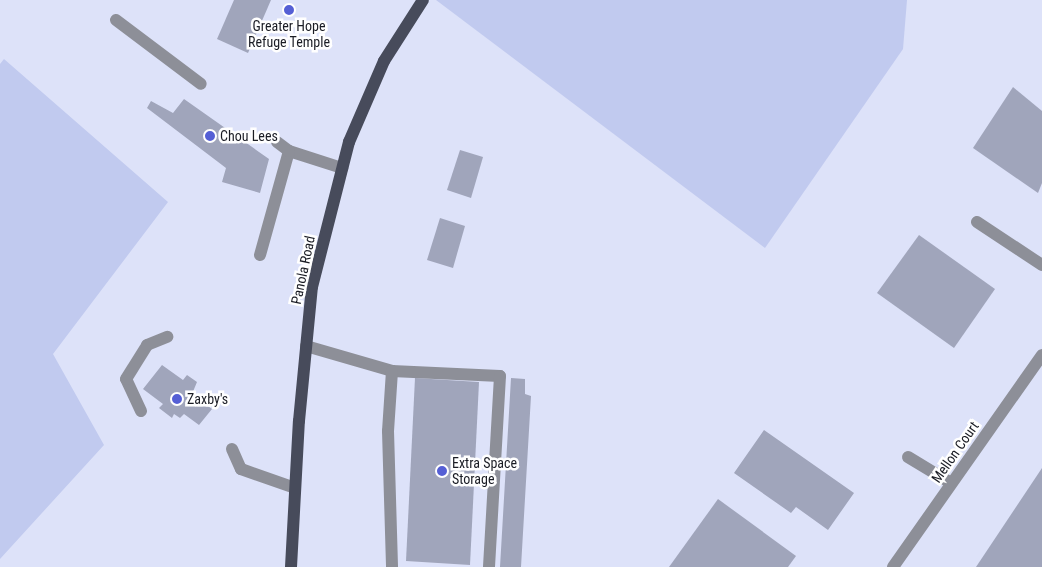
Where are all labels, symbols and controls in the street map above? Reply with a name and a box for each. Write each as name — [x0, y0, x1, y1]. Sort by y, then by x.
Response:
marker: Greater Hope Refuge Temple — [283, 4, 295, 16]
place label: Greater Hope Refuge Temple — [248, 18, 330, 50]
place label: Chou Lees — [220, 128, 278, 144]
marker: Chou Lees — [204, 130, 216, 142]
street label: Panola Road — [288, 234, 318, 306]
place label: Zaxby's — [187, 391, 228, 407]
marker: Zaxby's — [171, 393, 183, 405]
street label: Mellon Court — [928, 418, 982, 486]
place label: Extra Space Storage — [452, 455, 517, 488]
marker: Extra Space Storage — [436, 465, 448, 477]

